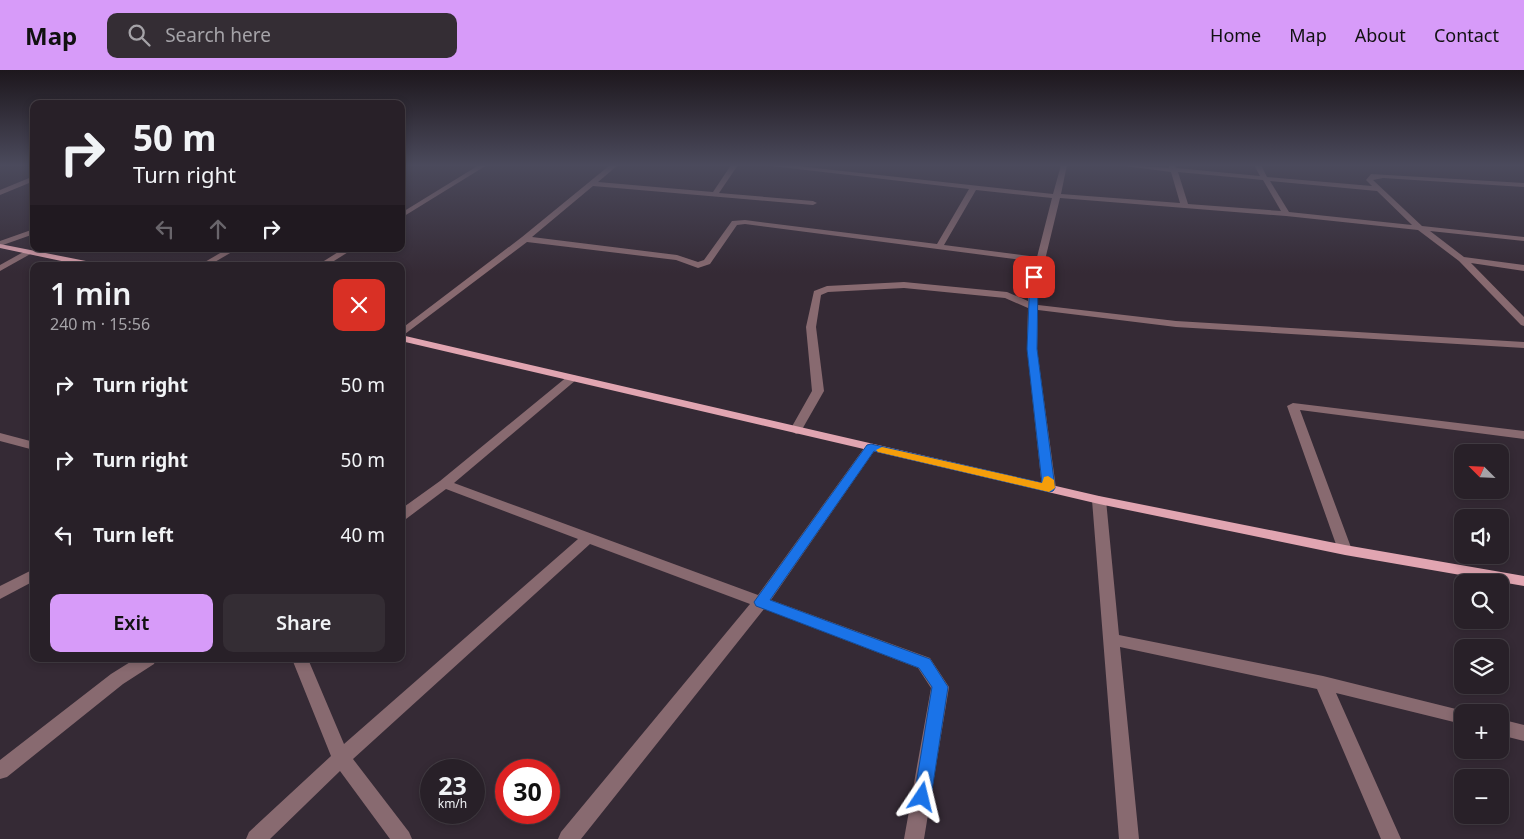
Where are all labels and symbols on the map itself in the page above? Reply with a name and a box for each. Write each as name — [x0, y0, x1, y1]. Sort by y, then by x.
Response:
pin — [1013, 256, 1055, 298]
north arrow — [1454, 444, 1509, 499]
speed limit sign: 30 — [495, 759, 560, 824]
position arrow — [895, 770, 947, 822]

